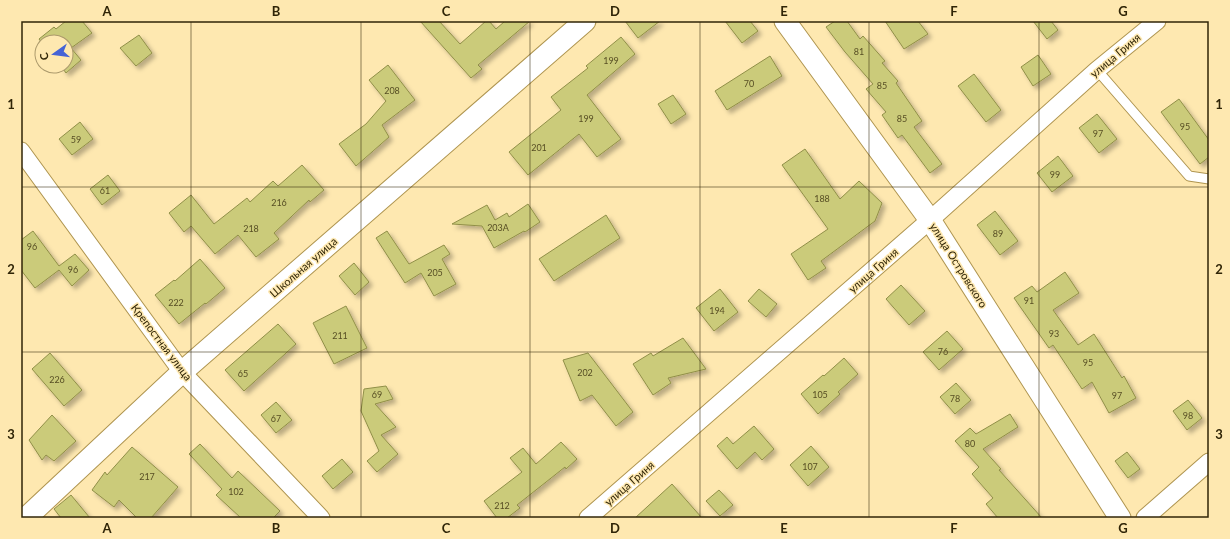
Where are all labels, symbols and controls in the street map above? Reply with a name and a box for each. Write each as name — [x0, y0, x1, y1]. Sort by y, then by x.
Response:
text: A — [101, 3, 112, 19]
text: B — [272, 3, 281, 19]
text: C — [442, 3, 451, 19]
text: D — [610, 3, 620, 19]
text: E — [780, 3, 788, 19]
text: F — [950, 3, 958, 19]
text: G — [1118, 3, 1128, 19]
street label: улица Гриня — [1087, 30, 1143, 80]
north arrow — [34, 34, 74, 74]
house number: 81 — [854, 46, 864, 57]
text: С — [36, 51, 51, 62]
house number: 199 — [603, 55, 619, 66]
house number: 70 — [744, 78, 754, 89]
house number: 85 — [877, 80, 887, 91]
house number: 208 — [384, 85, 400, 96]
text: 1 — [7, 96, 15, 112]
text: 1 — [1215, 96, 1223, 112]
house number: 199 — [578, 113, 594, 124]
house number: 85 — [897, 113, 907, 124]
house number: 95 — [1180, 121, 1190, 132]
house number: 97 — [1093, 128, 1103, 139]
house number: 59 — [71, 134, 81, 145]
house number: 201 — [531, 142, 547, 153]
house number: 99 — [1050, 169, 1060, 180]
house number: 61 — [100, 185, 110, 196]
house number: 188 — [814, 193, 830, 204]
house number: 216 — [271, 197, 287, 208]
street label: улица Островского — [928, 220, 990, 310]
house number: 203А — [487, 222, 510, 233]
house number: 218 — [243, 223, 259, 234]
house number: 89 — [993, 228, 1003, 239]
street label: Школьная улица — [267, 234, 339, 300]
house number: 96 — [27, 241, 37, 252]
street label: улица Гриня — [845, 245, 901, 295]
text: 2 — [7, 261, 15, 277]
text: 2 — [1215, 261, 1223, 277]
house number: 96 — [68, 264, 78, 275]
house number: 205 — [427, 267, 443, 278]
house number: 91 — [1024, 295, 1034, 306]
house number: 222 — [168, 297, 184, 308]
street label: Крепостная улица — [129, 301, 195, 383]
house number: 194 — [709, 305, 725, 316]
house number: 93 — [1049, 328, 1059, 339]
house number: 211 — [332, 330, 348, 341]
house number: 76 — [938, 346, 948, 357]
house number: 95 — [1083, 357, 1093, 368]
house number: 202 — [577, 367, 593, 378]
house number: 65 — [238, 368, 248, 379]
house number: 226 — [49, 374, 65, 385]
house number: 69 — [372, 389, 382, 400]
house number: 105 — [812, 389, 828, 400]
house number: 97 — [1112, 390, 1122, 401]
house number: 78 — [950, 393, 960, 404]
house number: 98 — [1183, 410, 1193, 421]
house number: 67 — [271, 413, 281, 424]
text: 3 — [7, 426, 15, 442]
text: 3 — [1215, 426, 1223, 442]
house number: 80 — [965, 438, 975, 449]
street label: улица Гриня — [601, 458, 657, 508]
house number: 107 — [802, 461, 818, 472]
house number: 217 — [139, 471, 155, 482]
house number: 102 — [228, 486, 244, 497]
house number: 212 — [494, 500, 510, 511]
text: A — [101, 520, 112, 536]
text: B — [272, 520, 281, 536]
text: C — [442, 520, 451, 536]
text: D — [610, 520, 620, 536]
text: E — [780, 520, 788, 536]
text: F — [950, 520, 958, 536]
text: G — [1118, 520, 1128, 536]

